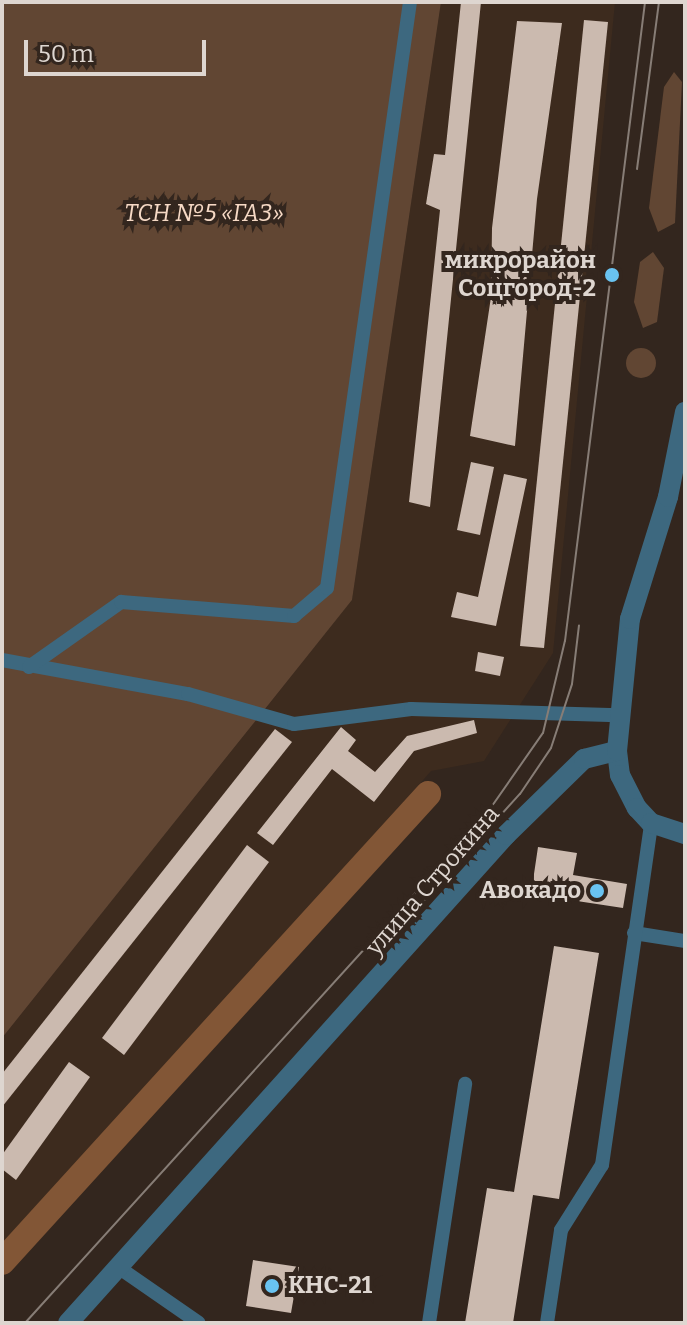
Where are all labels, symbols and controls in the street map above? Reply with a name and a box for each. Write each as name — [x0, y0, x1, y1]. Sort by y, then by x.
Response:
scale bar — [28, 24, 210, 74]
text: 50 m — [38, 40, 94, 68]
park label: ТСН №5 «ГАЗ» — [124, 200, 284, 228]
place label: микрорайон Соцгород-2 — [445, 247, 596, 303]
marker: микрорайон Соцгород-2 — [603, 266, 621, 284]
street label: улица Строкина — [360, 800, 506, 962]
place label: Авокадо — [480, 877, 581, 905]
marker: Авокадо — [588, 882, 606, 900]
place label: КНС-21 — [288, 1272, 372, 1300]
marker: КНС-21 — [263, 1277, 281, 1295]

